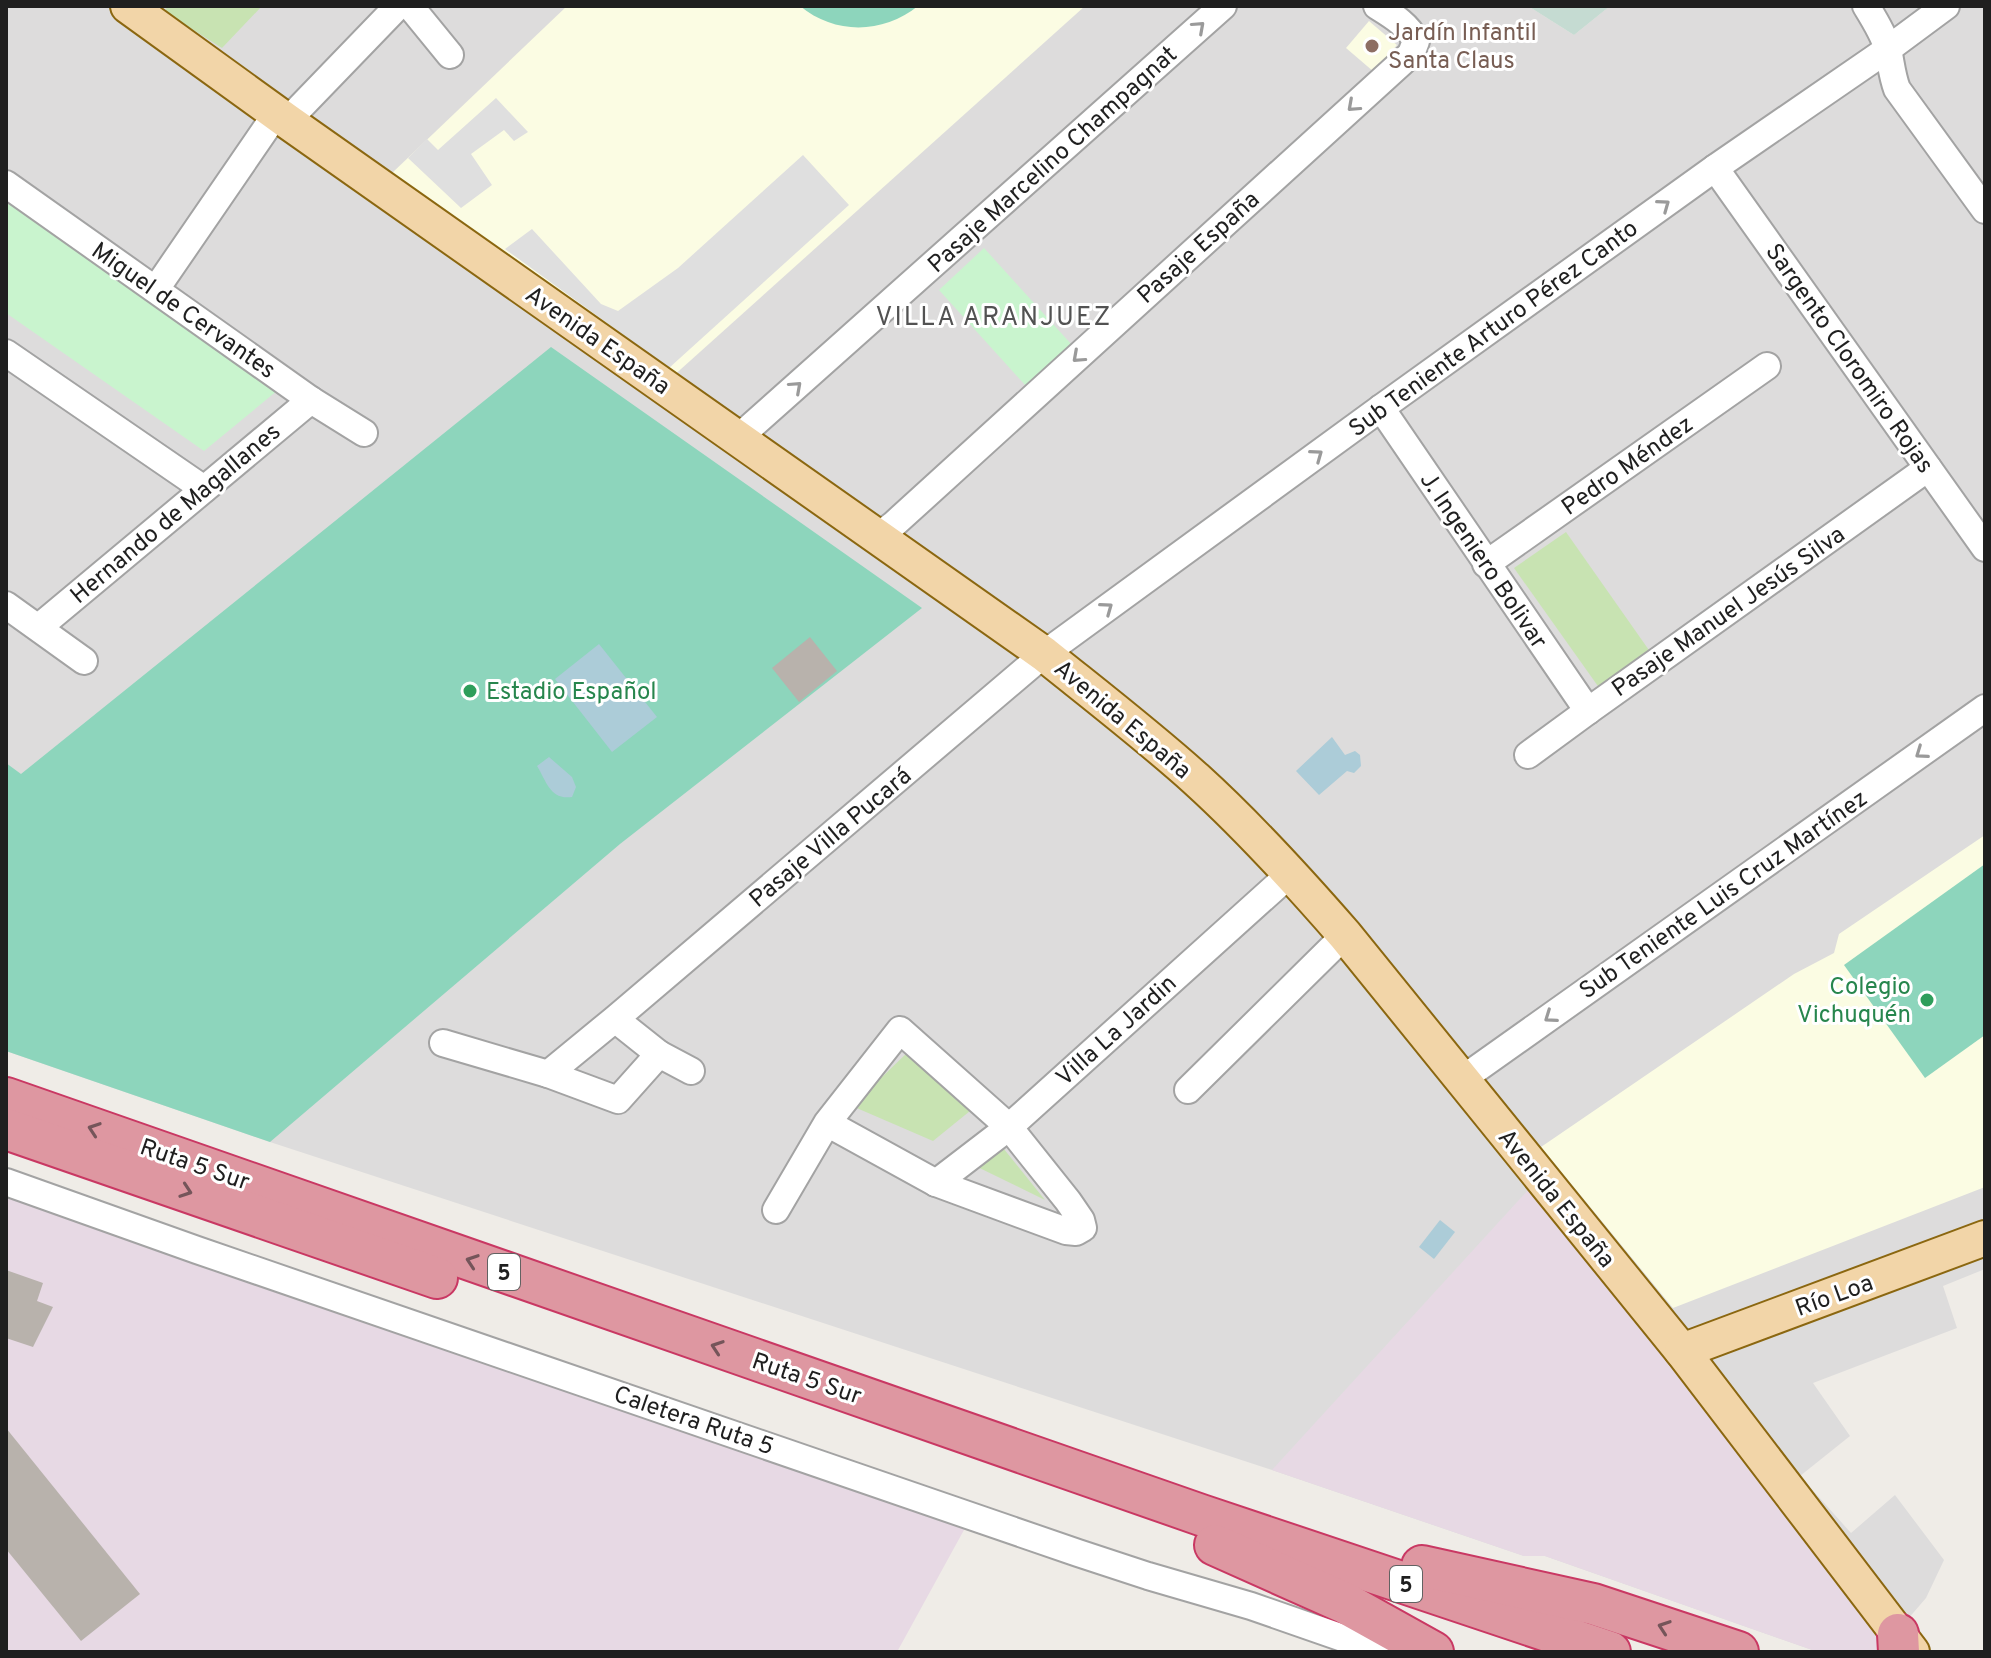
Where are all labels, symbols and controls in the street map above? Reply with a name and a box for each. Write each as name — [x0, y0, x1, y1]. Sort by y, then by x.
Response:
place label: Jardín Infantil Santa Claus — [1388, 19, 1537, 77]
one-way arrow — [1190, 23, 1205, 37]
marker: Jardín Infantil Santa Claus — [1363, 37, 1381, 55]
street label: Pasaje Marcelino Champagnat — [922, 41, 1184, 280]
one-way arrow — [1348, 97, 1363, 111]
street label: Pasaje España — [1132, 186, 1267, 311]
one-way arrow — [1656, 200, 1670, 214]
street label: Sub Teniente Arturo Pérez Canto — [1344, 215, 1645, 445]
street label: Miguel de Cervantes — [85, 237, 281, 386]
street label: Sargento Cloromiro Rojas — [1758, 238, 1939, 480]
street label: Avenida España — [519, 281, 675, 403]
district label: VILLA ARANJUEZ — [875, 302, 1113, 335]
one-way arrow — [1073, 347, 1088, 361]
one-way arrow — [787, 382, 802, 397]
street label: Pedro Méndez — [1556, 410, 1700, 523]
street label: Hernando de Magallanes — [65, 418, 288, 611]
one-way arrow — [1308, 450, 1323, 464]
street label: J. Ingeniero Bolivar — [1412, 467, 1553, 655]
street label: Pasaje Manuel Jesús Silva — [1607, 521, 1852, 705]
one-way arrow — [1098, 603, 1113, 618]
street label: Avenida España — [1047, 654, 1196, 787]
place label: Estadio Español — [486, 678, 657, 708]
marker: Estadio Español — [461, 682, 479, 700]
one-way arrow — [1916, 743, 1930, 758]
street label: Pasaje Villa Pucará — [744, 762, 919, 915]
street label: Sub Teniente Luis Cruz Martínez — [1574, 784, 1874, 1007]
street label: Villa La Jardin — [1051, 969, 1184, 1094]
place label: Colegio Vichuquén — [1797, 973, 1911, 1031]
marker: Colegio Vichuquén — [1918, 991, 1936, 1009]
one-way arrow — [1544, 1007, 1558, 1022]
one-way arrow — [88, 1122, 102, 1139]
street label: Avenida España — [1490, 1124, 1621, 1275]
street label: Ruta 5 Sur — [135, 1133, 253, 1199]
one-way arrow — [178, 1182, 192, 1198]
one-way arrow — [466, 1254, 480, 1270]
road number: 5 — [488, 1254, 520, 1290]
street label: Río Loa — [1792, 1269, 1878, 1325]
one-way arrow — [711, 1340, 725, 1356]
street label: Ruta 5 Sur — [747, 1347, 865, 1413]
street label: Caletera Ruta 5 — [609, 1380, 777, 1463]
road number: 5 — [1390, 1566, 1422, 1602]
one-way arrow — [1658, 1620, 1672, 1636]

